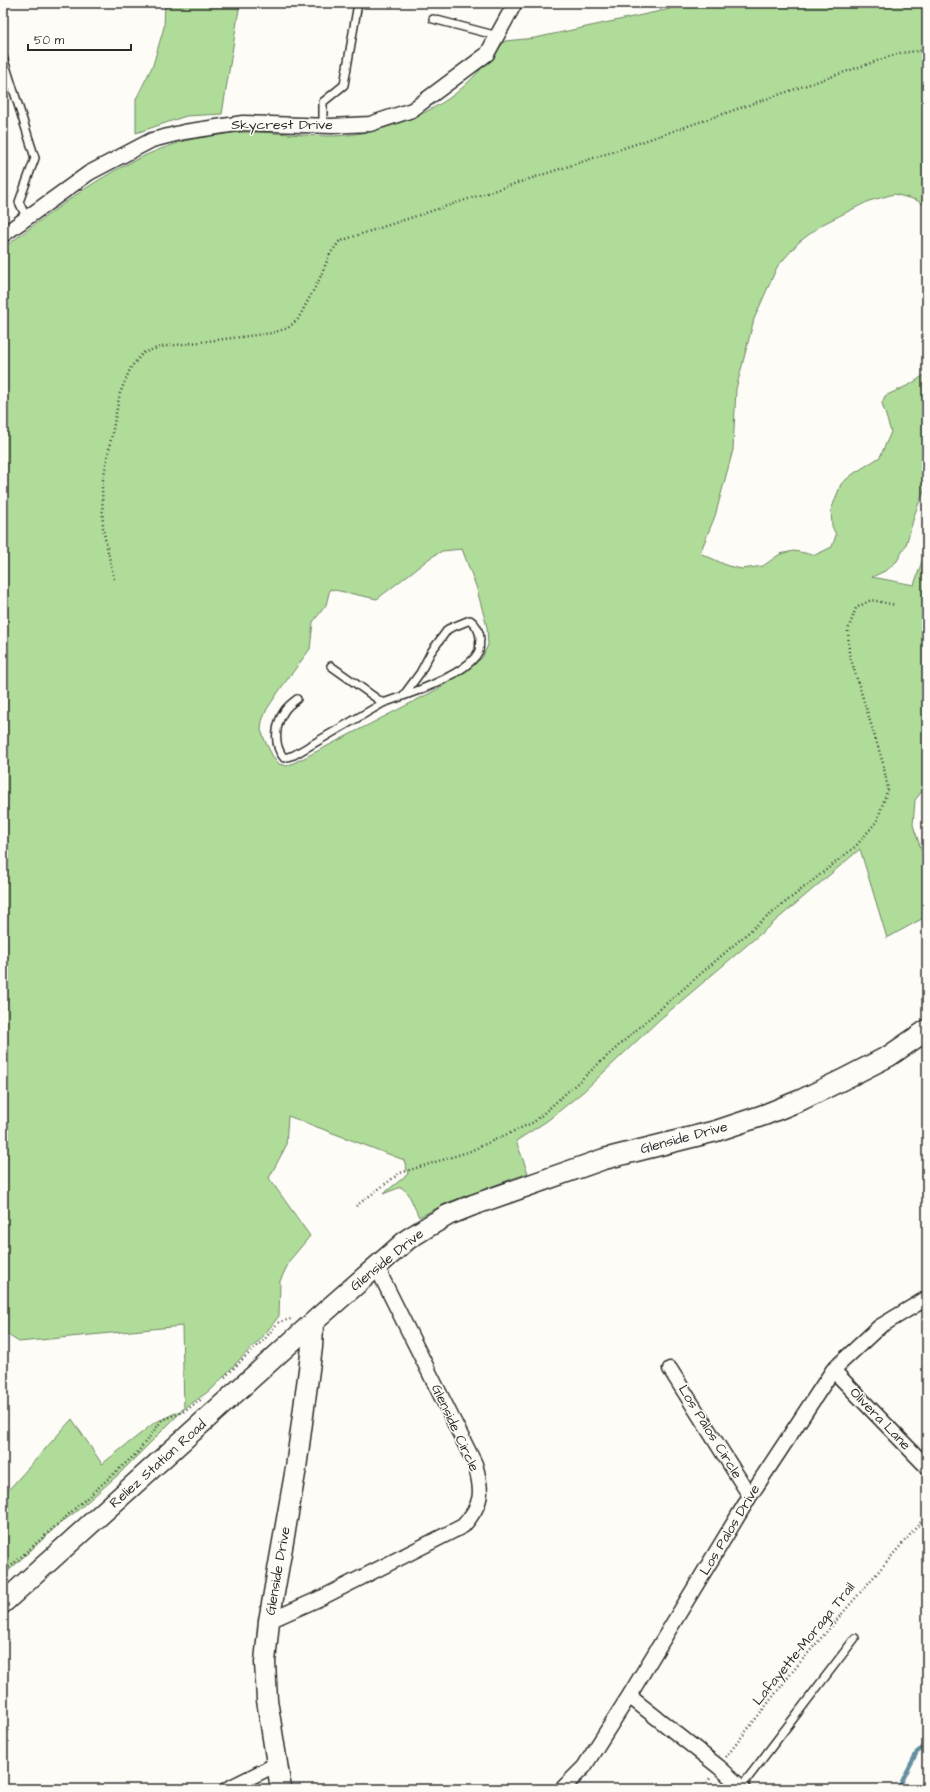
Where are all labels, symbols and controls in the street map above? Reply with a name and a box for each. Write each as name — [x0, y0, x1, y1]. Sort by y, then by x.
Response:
scale bar — [28, 26, 131, 52]
text: 50 m — [34, 32, 65, 49]
street label: Skycrest Drive — [231, 115, 333, 135]
street label: Glenside Drive — [638, 1117, 730, 1159]
street label: Glenside Drive — [346, 1224, 428, 1296]
street label: Glenside Circle — [426, 1381, 484, 1475]
street label: Los Palos Circle — [673, 1381, 747, 1483]
street label: Olivera Lane — [845, 1383, 915, 1455]
street label: Reliez Station Road — [105, 1415, 211, 1513]
street label: Los Palos Drive — [695, 1480, 765, 1579]
street label: Glenside Drive — [260, 1525, 296, 1617]
street label: Lafayette-Moraga Trail — [748, 1578, 860, 1710]

